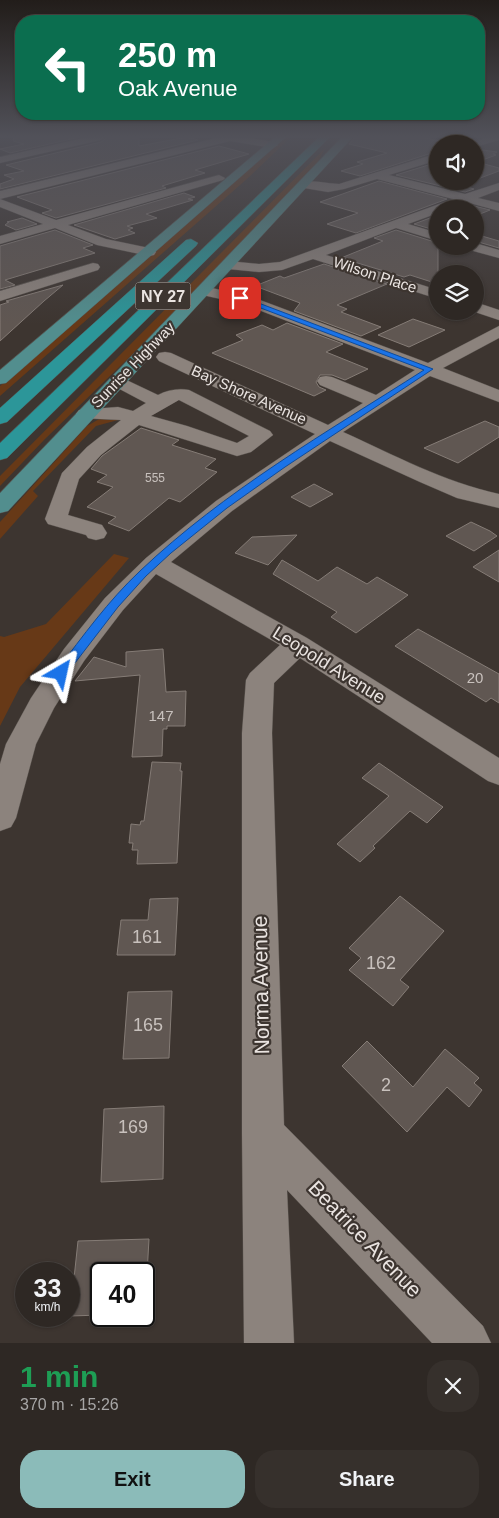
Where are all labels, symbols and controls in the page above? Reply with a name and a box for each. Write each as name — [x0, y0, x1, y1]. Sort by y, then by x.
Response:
icon: left — [35, 35, 100, 100]
text: 250 m — [118, 35, 217, 74]
text: Oak Avenue — [118, 76, 237, 101]
map controls — [429, 135, 484, 320]
button: sound — [429, 135, 484, 190]
button: search — [429, 200, 484, 255]
street label: Wilson Place — [331, 253, 419, 296]
button: layers — [429, 265, 484, 320]
pin — [219, 277, 261, 319]
road number: NY 27 — [136, 282, 190, 310]
icon: arrive — [226, 284, 254, 312]
street label: Sunrise Highway — [87, 318, 178, 411]
street label: Bay Shore Avenue — [189, 362, 309, 428]
house number: 555 — [145, 471, 165, 485]
street label: Leopold Avenue — [269, 622, 389, 708]
position arrow — [34, 646, 86, 698]
house number: 20 — [467, 669, 483, 686]
house number: 147 — [148, 707, 174, 724]
street label: Norma Avenue — [248, 916, 273, 1054]
house number: 161 — [132, 927, 162, 947]
house number: 162 — [366, 953, 396, 973]
house number: 165 — [133, 1015, 163, 1035]
house number: 2 — [381, 1075, 391, 1095]
house number: 169 — [118, 1117, 148, 1137]
street label: Beatrice Avenue — [304, 1176, 427, 1302]
speed limit sign: 40 — [90, 1262, 155, 1327]
text: 33 — [34, 1274, 61, 1302]
text: km/h — [34, 1300, 61, 1314]
text: 1 min — [20, 1360, 98, 1393]
button: close — [427, 1360, 479, 1412]
text: 370 m · 15:26 — [20, 1396, 119, 1413]
button: Exit — [20, 1450, 245, 1508]
button: Share — [255, 1450, 479, 1508]

